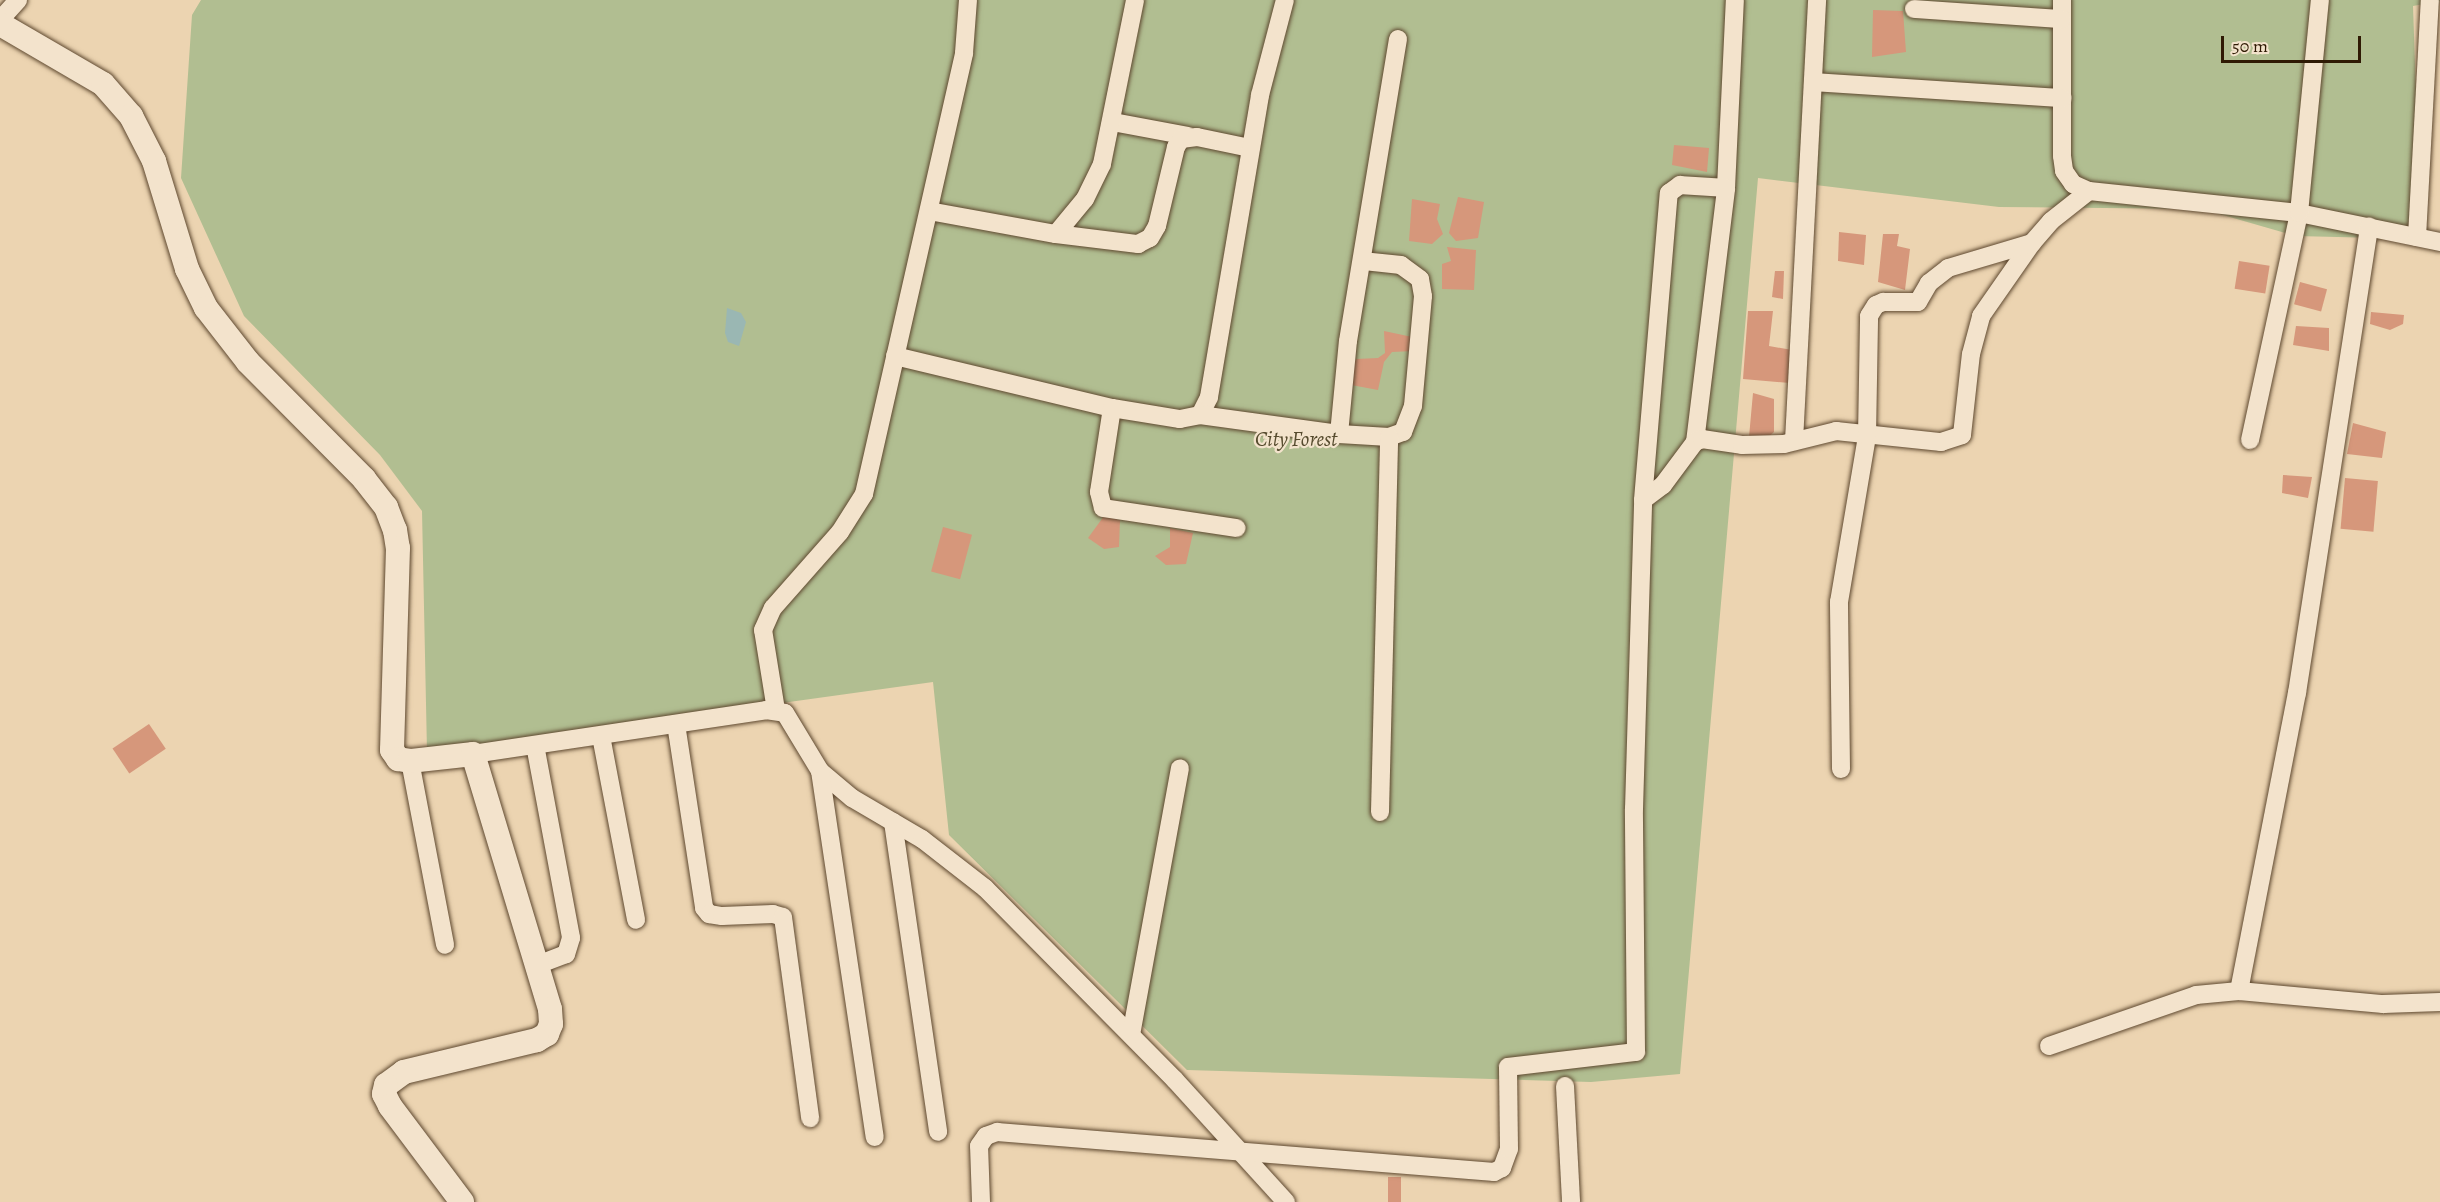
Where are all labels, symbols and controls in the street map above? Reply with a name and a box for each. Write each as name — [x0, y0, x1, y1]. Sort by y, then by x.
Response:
scale bar — [2224, 24, 2364, 62]
text: 50 m — [2232, 34, 2268, 58]
park label: City Forest — [1255, 426, 1337, 452]

